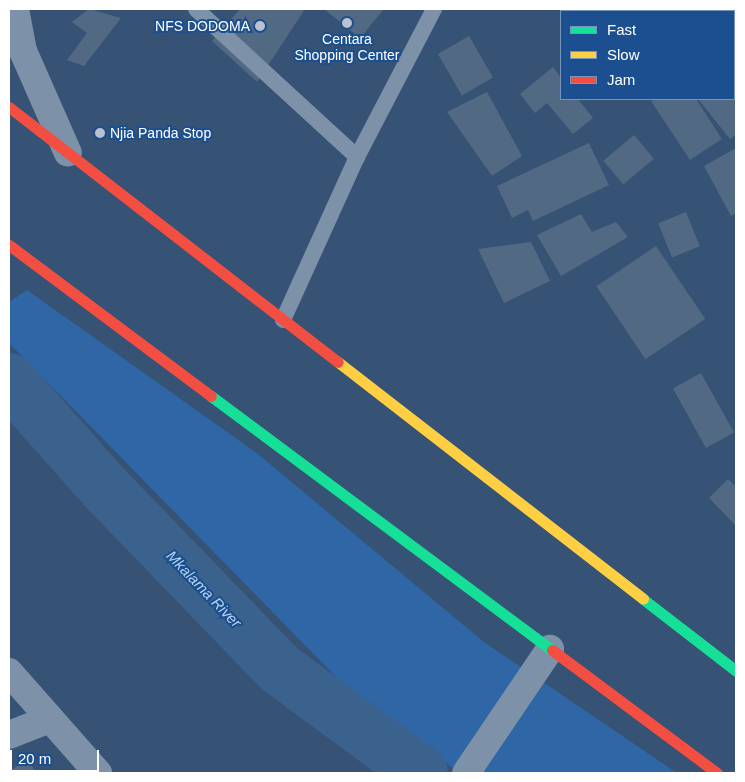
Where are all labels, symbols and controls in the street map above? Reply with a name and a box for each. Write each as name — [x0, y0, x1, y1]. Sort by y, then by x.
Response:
legend — [560, 10, 735, 100]
marker: Centara Shopping Center — [341, 17, 353, 29]
place label: NFS DODOMA — [155, 18, 250, 34]
marker: NFS DODOMA — [254, 20, 266, 32]
text: Fast — [607, 21, 636, 38]
place label: Centara Shopping Center — [294, 31, 400, 64]
text: Slow — [607, 46, 640, 63]
text: Jam — [607, 71, 635, 88]
place label: Njia Panda Stop — [110, 125, 211, 141]
marker: Njia Panda Stop — [94, 127, 106, 139]
water label: Mkalama River — [163, 547, 245, 631]
scale bar — [12, 740, 101, 772]
text: 20 m — [18, 750, 51, 767]

